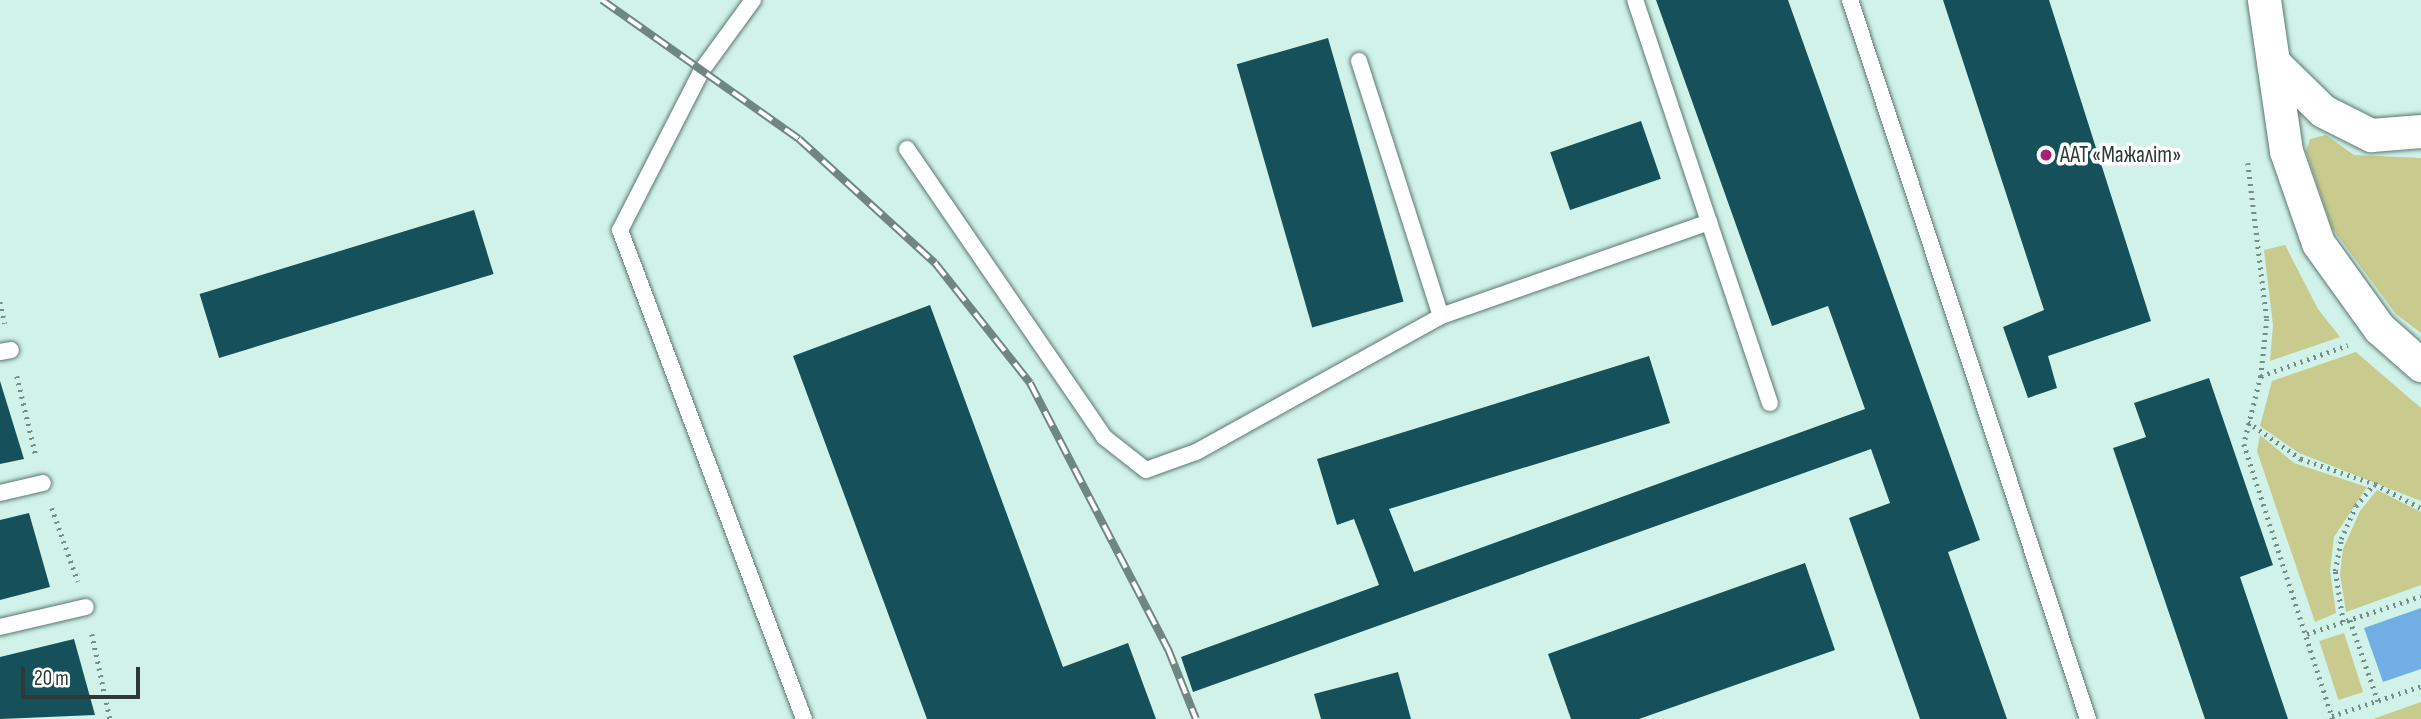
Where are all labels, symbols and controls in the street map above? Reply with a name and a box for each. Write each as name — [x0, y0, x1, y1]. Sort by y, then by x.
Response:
place label: ААТ «Мажаліт» — [2060, 141, 2181, 169]
marker: ААТ «Мажаліт» — [2038, 147, 2054, 163]
scale bar — [24, 652, 144, 696]
text: 20 m — [34, 666, 69, 691]

